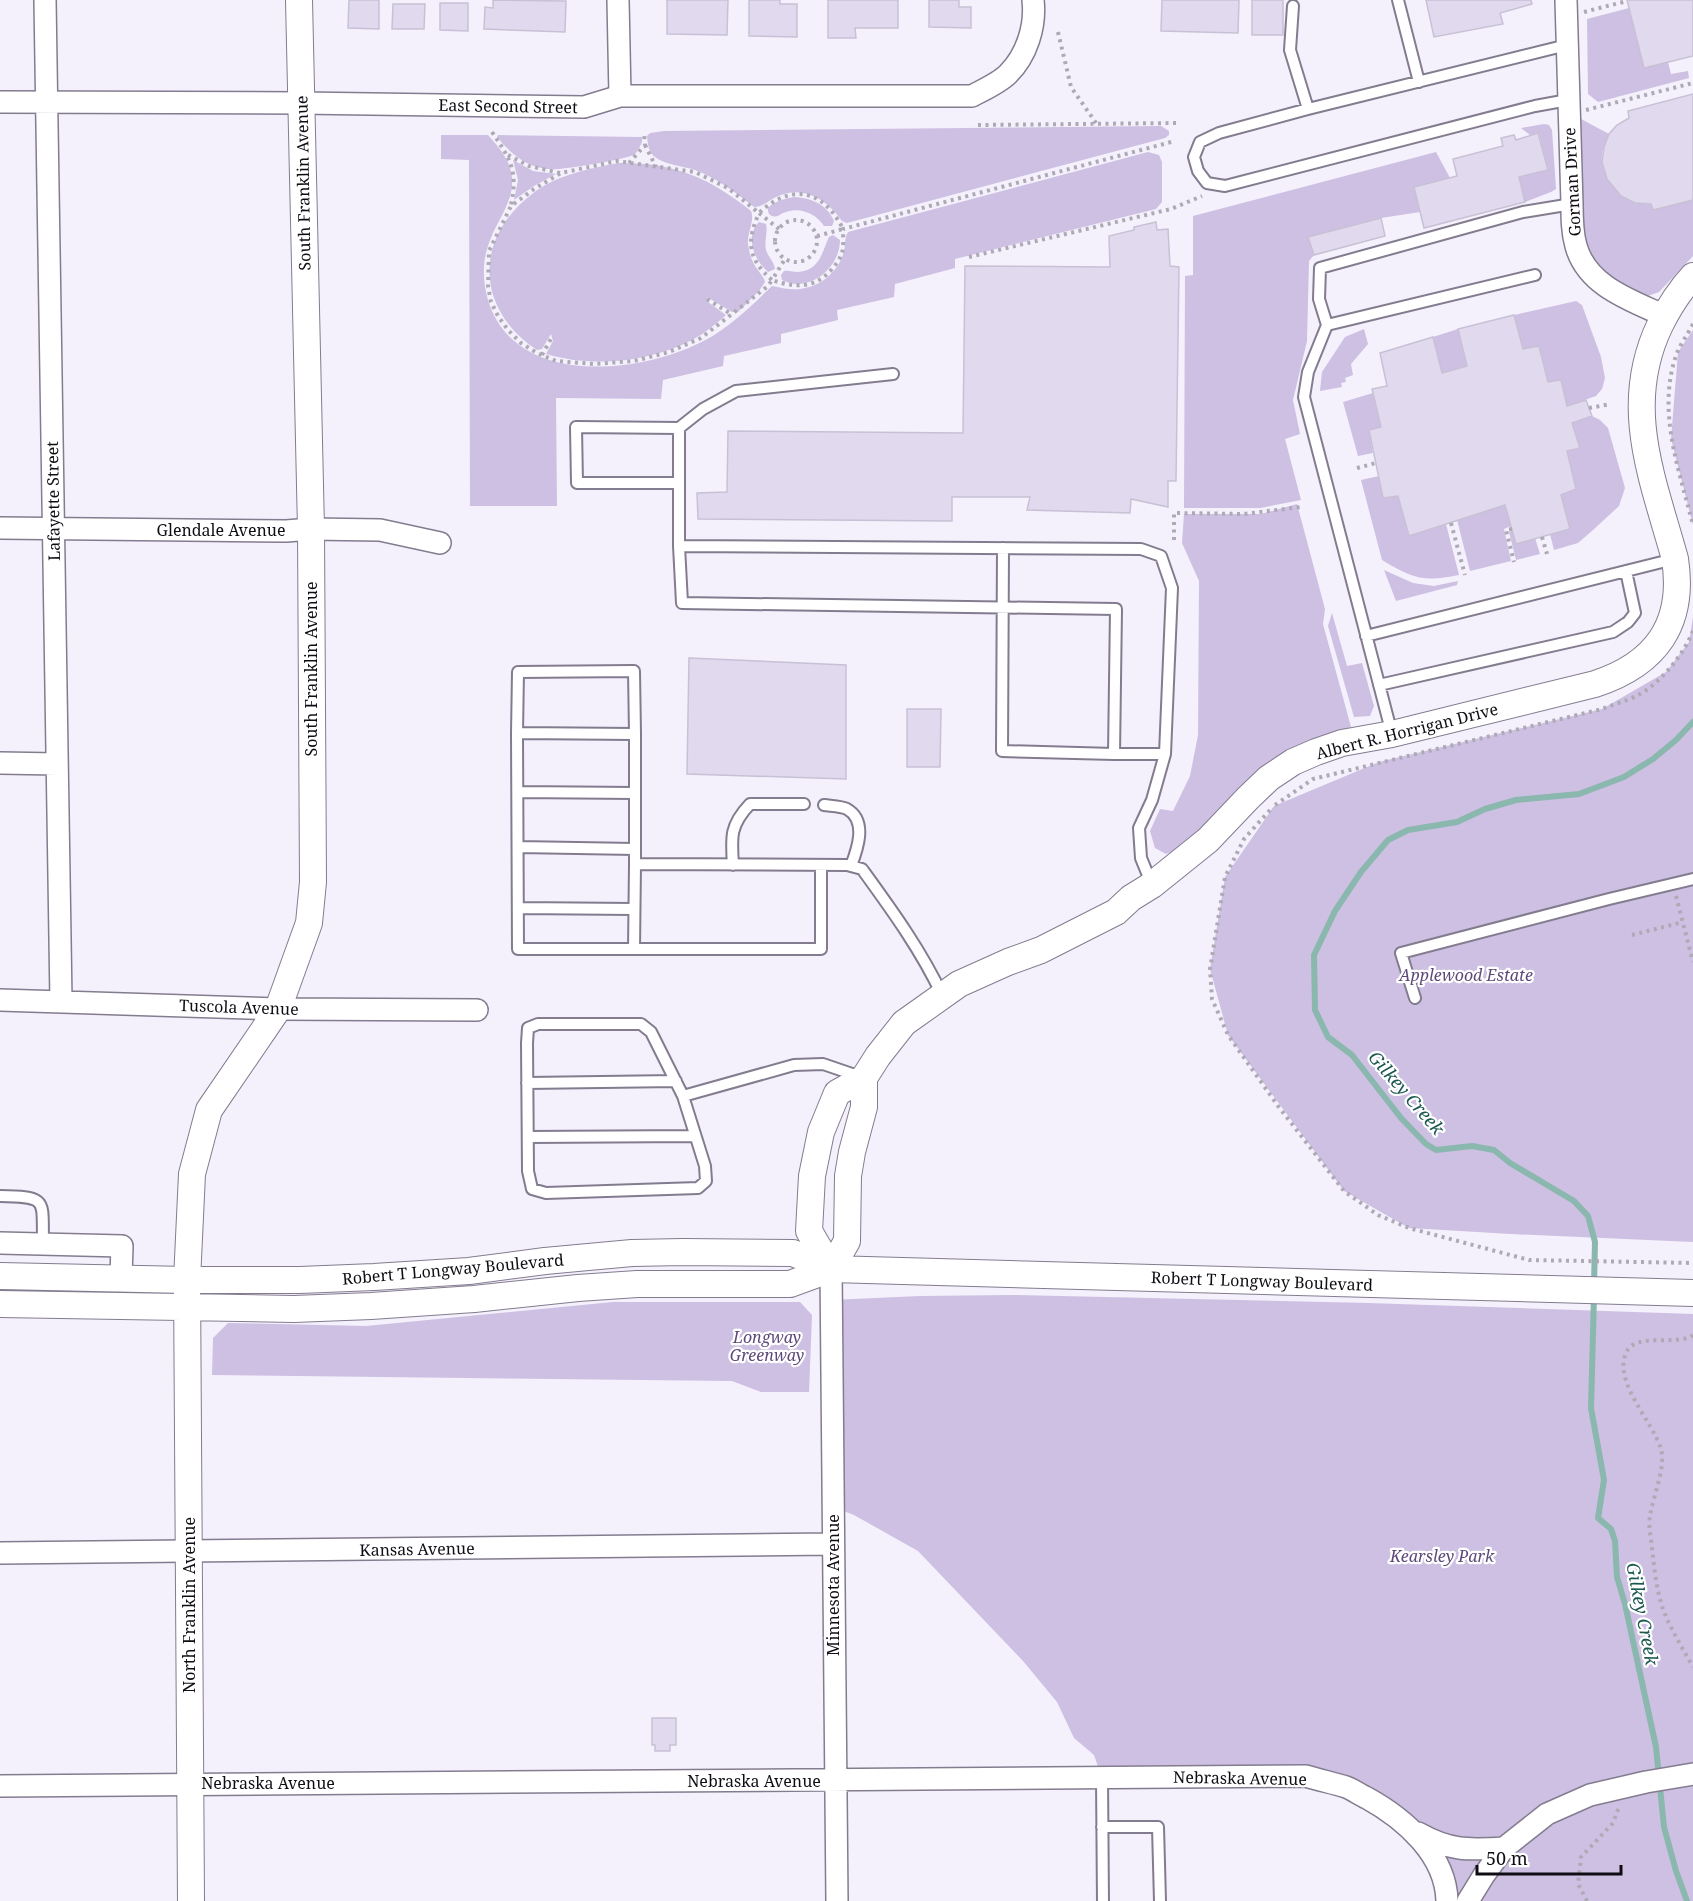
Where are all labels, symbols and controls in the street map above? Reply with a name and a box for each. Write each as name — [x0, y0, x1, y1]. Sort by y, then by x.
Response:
street label: East Second Street — [438, 94, 578, 118]
street label: South Franklin Avenue — [290, 95, 316, 271]
street label: Gorman Drive — [1558, 127, 1586, 237]
street label: Lafayette Street — [41, 441, 65, 561]
street label: Glendale Avenue — [157, 519, 285, 541]
street label: South Franklin Avenue — [300, 581, 322, 757]
street label: Albert R. Horrigan Drive — [1314, 698, 1500, 764]
park label: Applewood Estate — [1398, 964, 1533, 986]
street label: Tuscola Avenue — [179, 994, 299, 1020]
water label: Gilkey Creek — [1364, 1045, 1450, 1140]
street label: Robert T Longway Boulevard — [341, 1248, 565, 1290]
street label: Robert T Longway Boulevard — [1151, 1266, 1374, 1296]
park label: Longway Greenway — [730, 1326, 804, 1366]
street label: Minnesota Avenue — [822, 1514, 844, 1656]
street label: North Franklin Avenue — [178, 1517, 200, 1693]
street label: Kansas Avenue — [359, 1537, 475, 1561]
park label: Kearsley Park — [1389, 1545, 1495, 1567]
water label: Gilkey Creek — [1621, 1560, 1665, 1668]
street label: Nebraska Avenue — [1173, 1766, 1307, 1790]
street label: Nebraska Avenue — [687, 1770, 821, 1792]
street label: Nebraska Avenue — [201, 1772, 335, 1794]
scale bar — [1477, 1838, 1621, 1876]
text: 50 m — [1486, 1846, 1528, 1870]

